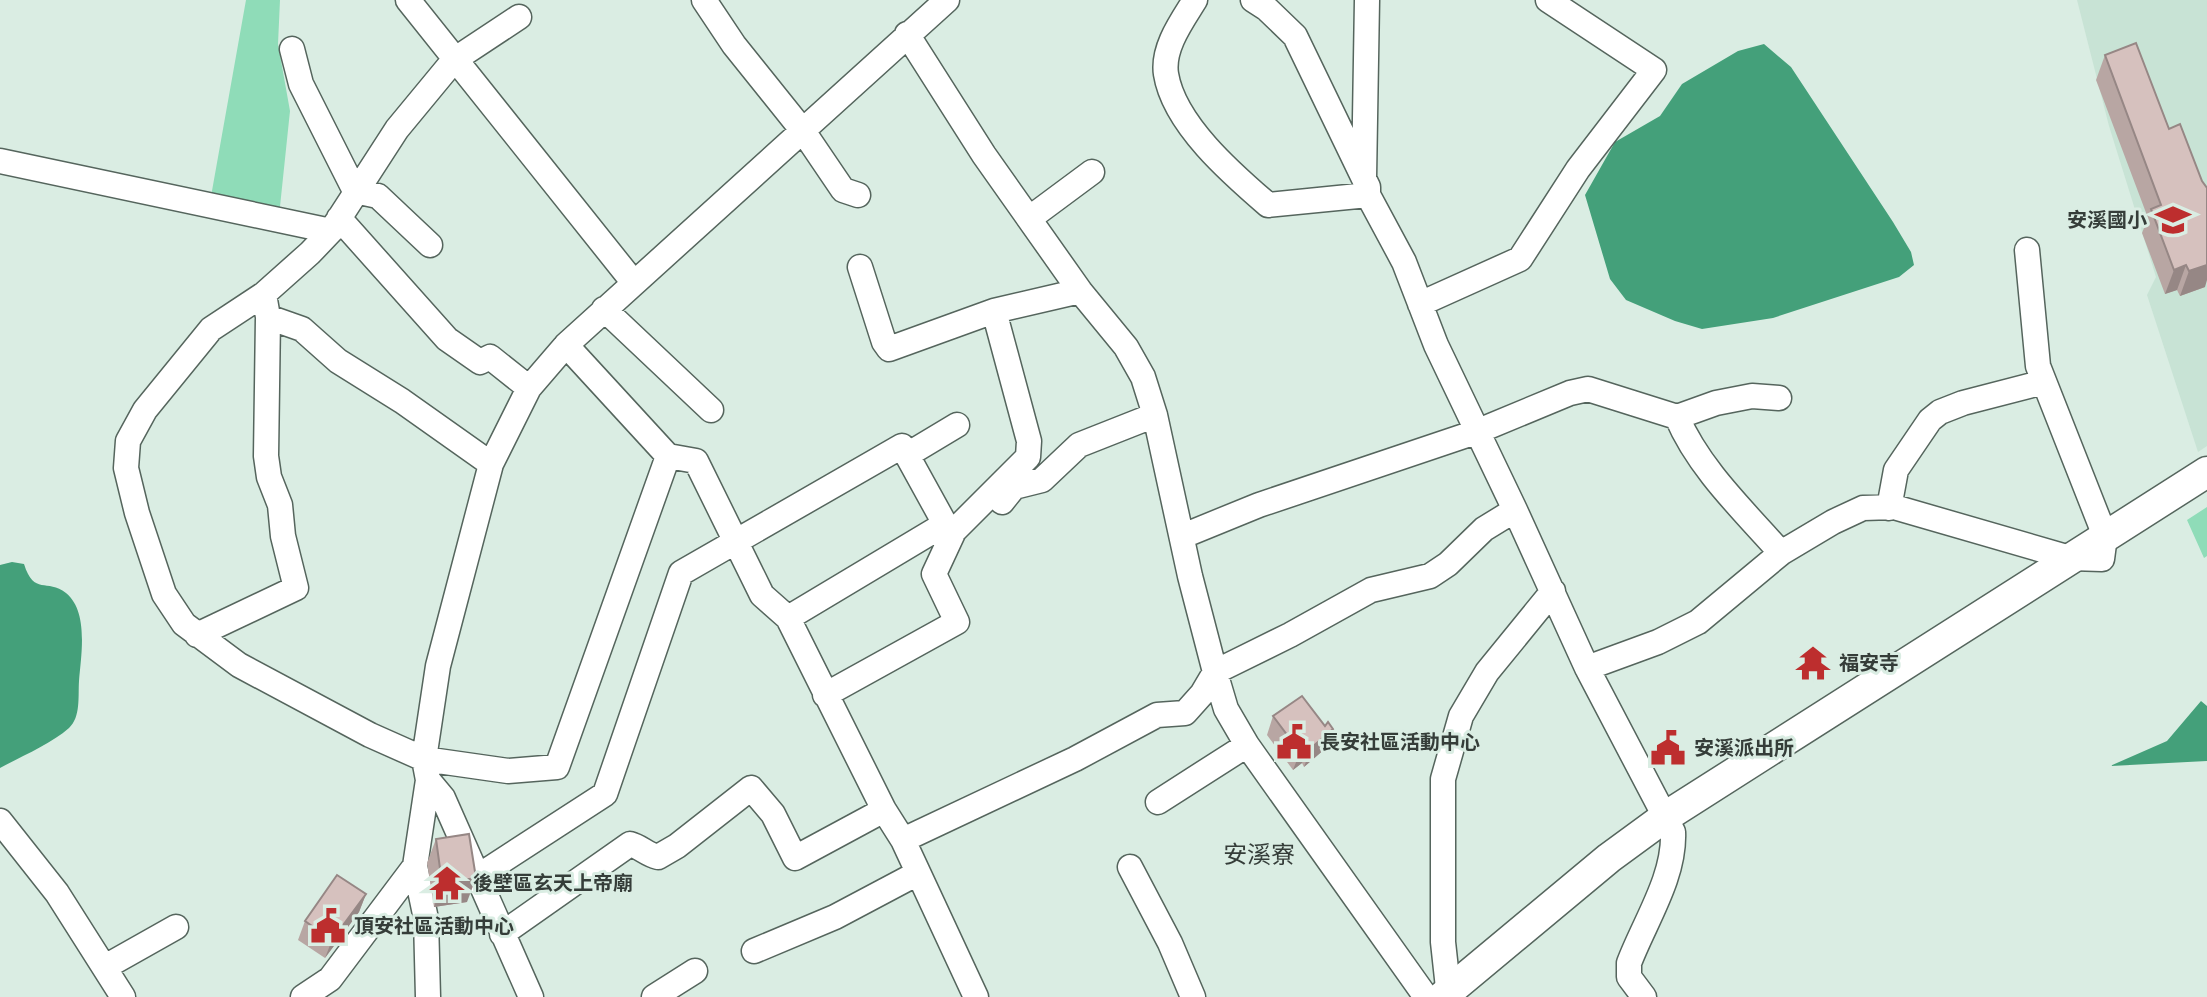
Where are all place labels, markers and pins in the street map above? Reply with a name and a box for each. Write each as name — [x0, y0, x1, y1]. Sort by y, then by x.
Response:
school or university icon: 安溪國小 — [2154, 201, 2192, 239]
place label: 安溪國小 — [2067, 208, 2147, 232]
temple icon: 福安寺 — [1794, 644, 1832, 682]
place label: 福安寺 — [1839, 651, 1899, 675]
public building icon: 長安社區活動中心 — [1275, 723, 1313, 761]
public building icon: 安溪派出所 — [1649, 729, 1687, 767]
place label: 長安社區活動中心 — [1320, 730, 1480, 754]
place label: 安溪派出所 — [1694, 736, 1794, 760]
temple icon: 後壁區玄天上帝廟 — [428, 864, 466, 902]
place label: 後壁區玄天上帝廟 — [473, 871, 633, 895]
public building icon: 頂安社區活動中心 — [309, 907, 347, 945]
place label: 頂安社區活動中心 — [354, 914, 514, 938]

